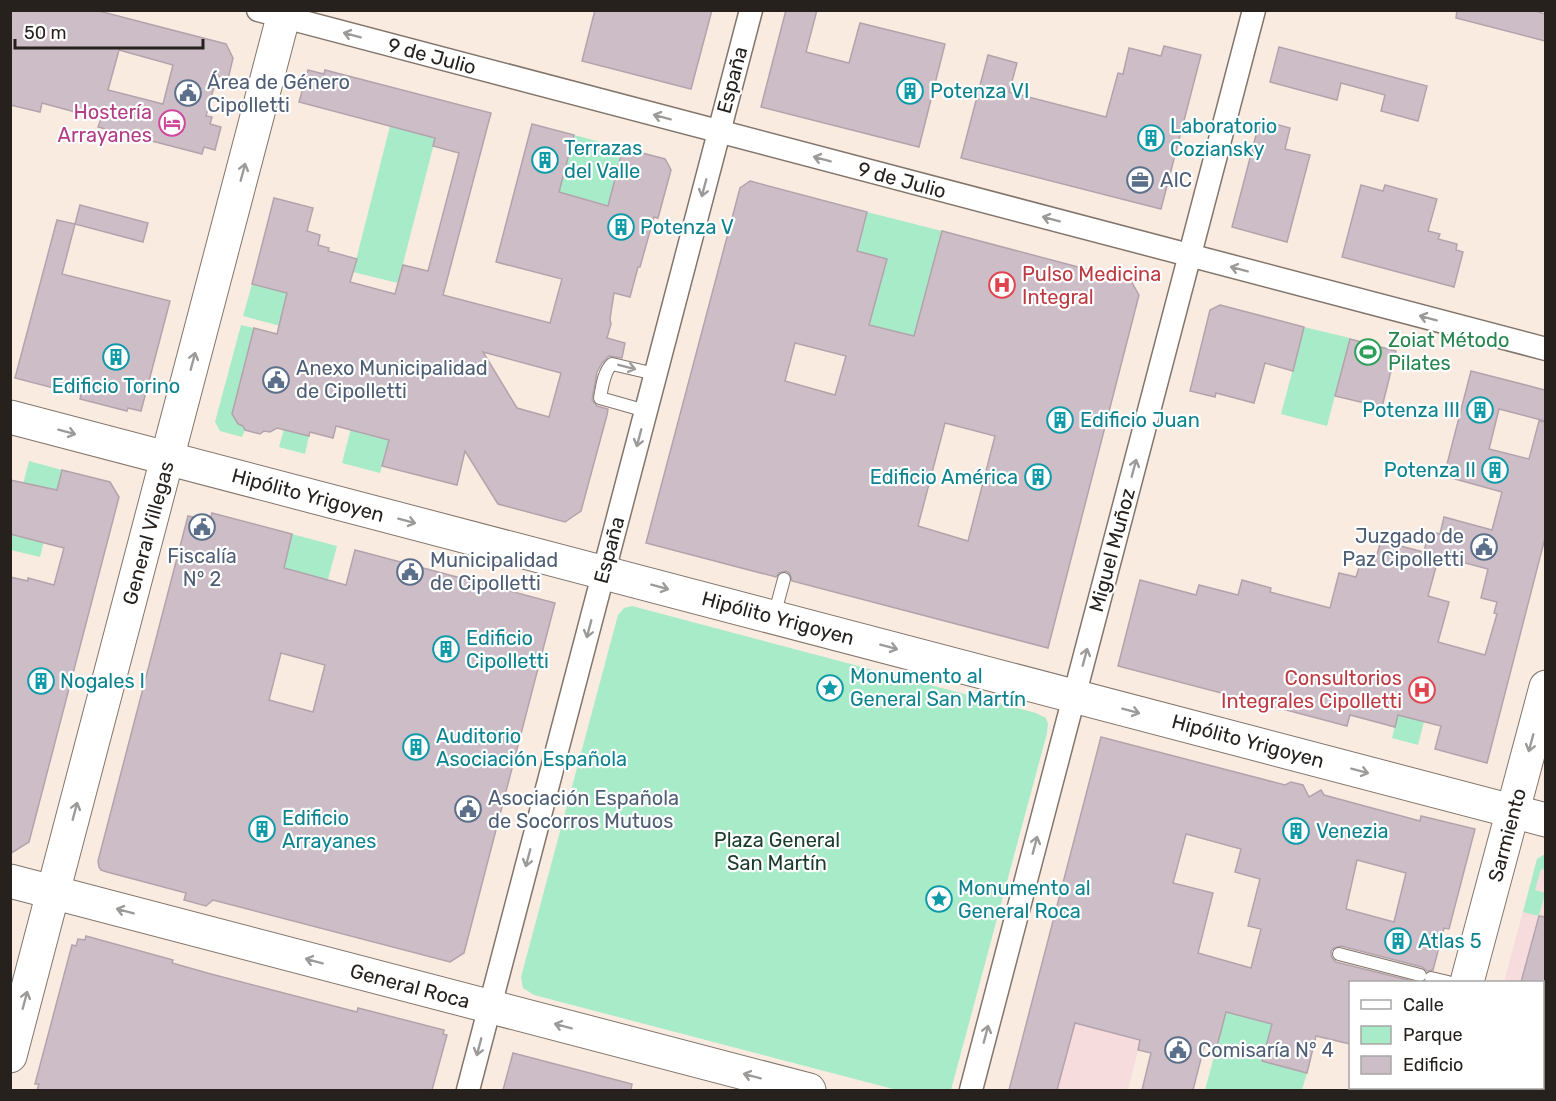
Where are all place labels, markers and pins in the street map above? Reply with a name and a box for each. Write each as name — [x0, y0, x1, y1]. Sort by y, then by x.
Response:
place label: Área de Género Cipolletti — [207, 70, 350, 117]
building icon: Potenza VI — [895, 76, 925, 106]
public building icon: Área de Género Cipolletti — [173, 78, 203, 108]
place label: Potenza VI — [930, 79, 1029, 103]
place label: Hostería Arrayanes — [58, 100, 152, 147]
hotel icon: Hostería Arrayanes — [157, 108, 187, 138]
place label: Laboratorio Coziansky — [1170, 114, 1277, 161]
building icon: Laboratorio Coziansky — [1136, 123, 1166, 153]
place label: Terrazas del Valle — [564, 136, 642, 183]
building icon: Terrazas del Valle — [530, 145, 560, 175]
office icon: AIC — [1125, 165, 1155, 195]
place label: AIC — [1160, 168, 1192, 192]
building icon: Potenza V — [606, 212, 636, 242]
place label: Potenza V — [640, 215, 734, 239]
place label: Pulso Medicina Integral — [1022, 262, 1161, 309]
hospital icon: Pulso Medicina Integral — [987, 270, 1017, 300]
place label: Zoiat Método Pilates — [1388, 328, 1509, 375]
sports icon: Zoiat Método Pilates — [1353, 337, 1383, 367]
building icon: Edificio Torino — [101, 342, 131, 372]
place label: Anexo Municipalidad de Cipolletti — [296, 356, 488, 403]
public building icon: Anexo Municipalidad de Cipolletti — [261, 365, 291, 395]
place label: Edificio Torino — [52, 374, 180, 398]
building icon: Potenza III — [1465, 395, 1495, 425]
place label: Potenza III — [1362, 398, 1460, 422]
building icon: Edificio Juan — [1045, 405, 1075, 435]
place label: Edificio Juan — [1080, 408, 1200, 432]
building icon: Potenza II — [1480, 455, 1510, 485]
place label: Potenza II — [1384, 458, 1476, 482]
building icon: Edificio América — [1023, 462, 1053, 492]
place label: Edificio América — [870, 465, 1018, 489]
public building icon: Fiscalía N° 2 — [187, 512, 217, 542]
place label: Juzgado de Paz Cipolletti — [1342, 524, 1464, 571]
public building icon: Juzgado de Paz Cipolletti — [1469, 532, 1499, 562]
place label: Fiscalía N° 2 — [167, 544, 237, 591]
place label: Municipalidad de Cipolletti — [430, 548, 558, 595]
public building icon: Municipalidad de Cipolletti — [395, 557, 425, 587]
place label: Edificio Cipolletti — [466, 626, 549, 673]
building icon: Edificio Cipolletti — [431, 634, 461, 664]
place label: Monumento al General San Martín — [850, 664, 1026, 711]
building icon: Nogales I — [26, 666, 56, 696]
place label: Consultorios Integrales Cipolletti — [1221, 666, 1402, 713]
place label: Nogales I — [60, 669, 145, 693]
place icon: Monumento al General San Martín — [815, 673, 845, 703]
hospital icon: Consultorios Integrales Cipolletti — [1407, 675, 1437, 705]
place label: Auditorio Asociación Española — [436, 724, 627, 771]
building icon: Auditorio Asociación Española — [401, 732, 431, 762]
place label: Asociación Española de Socorros Mutuos — [488, 786, 679, 833]
public building icon: Asociación Española de Socorros Mutuos — [453, 794, 483, 824]
place label: Edificio Arrayanes — [282, 806, 376, 853]
building icon: Edificio Arrayanes — [247, 814, 277, 844]
building icon: Venezia — [1281, 816, 1311, 846]
place label: Venezia — [1316, 819, 1389, 843]
place label: Monumento al General Roca — [958, 876, 1091, 923]
place icon: Monumento al General Roca — [924, 884, 954, 914]
building icon: Atlas 5 — [1383, 926, 1413, 956]
place label: Atlas 5 — [1418, 929, 1482, 953]
public building icon: Comisaría N° 4 — [1163, 1035, 1193, 1065]
place label: Comisaría N° 4 — [1198, 1038, 1334, 1062]

